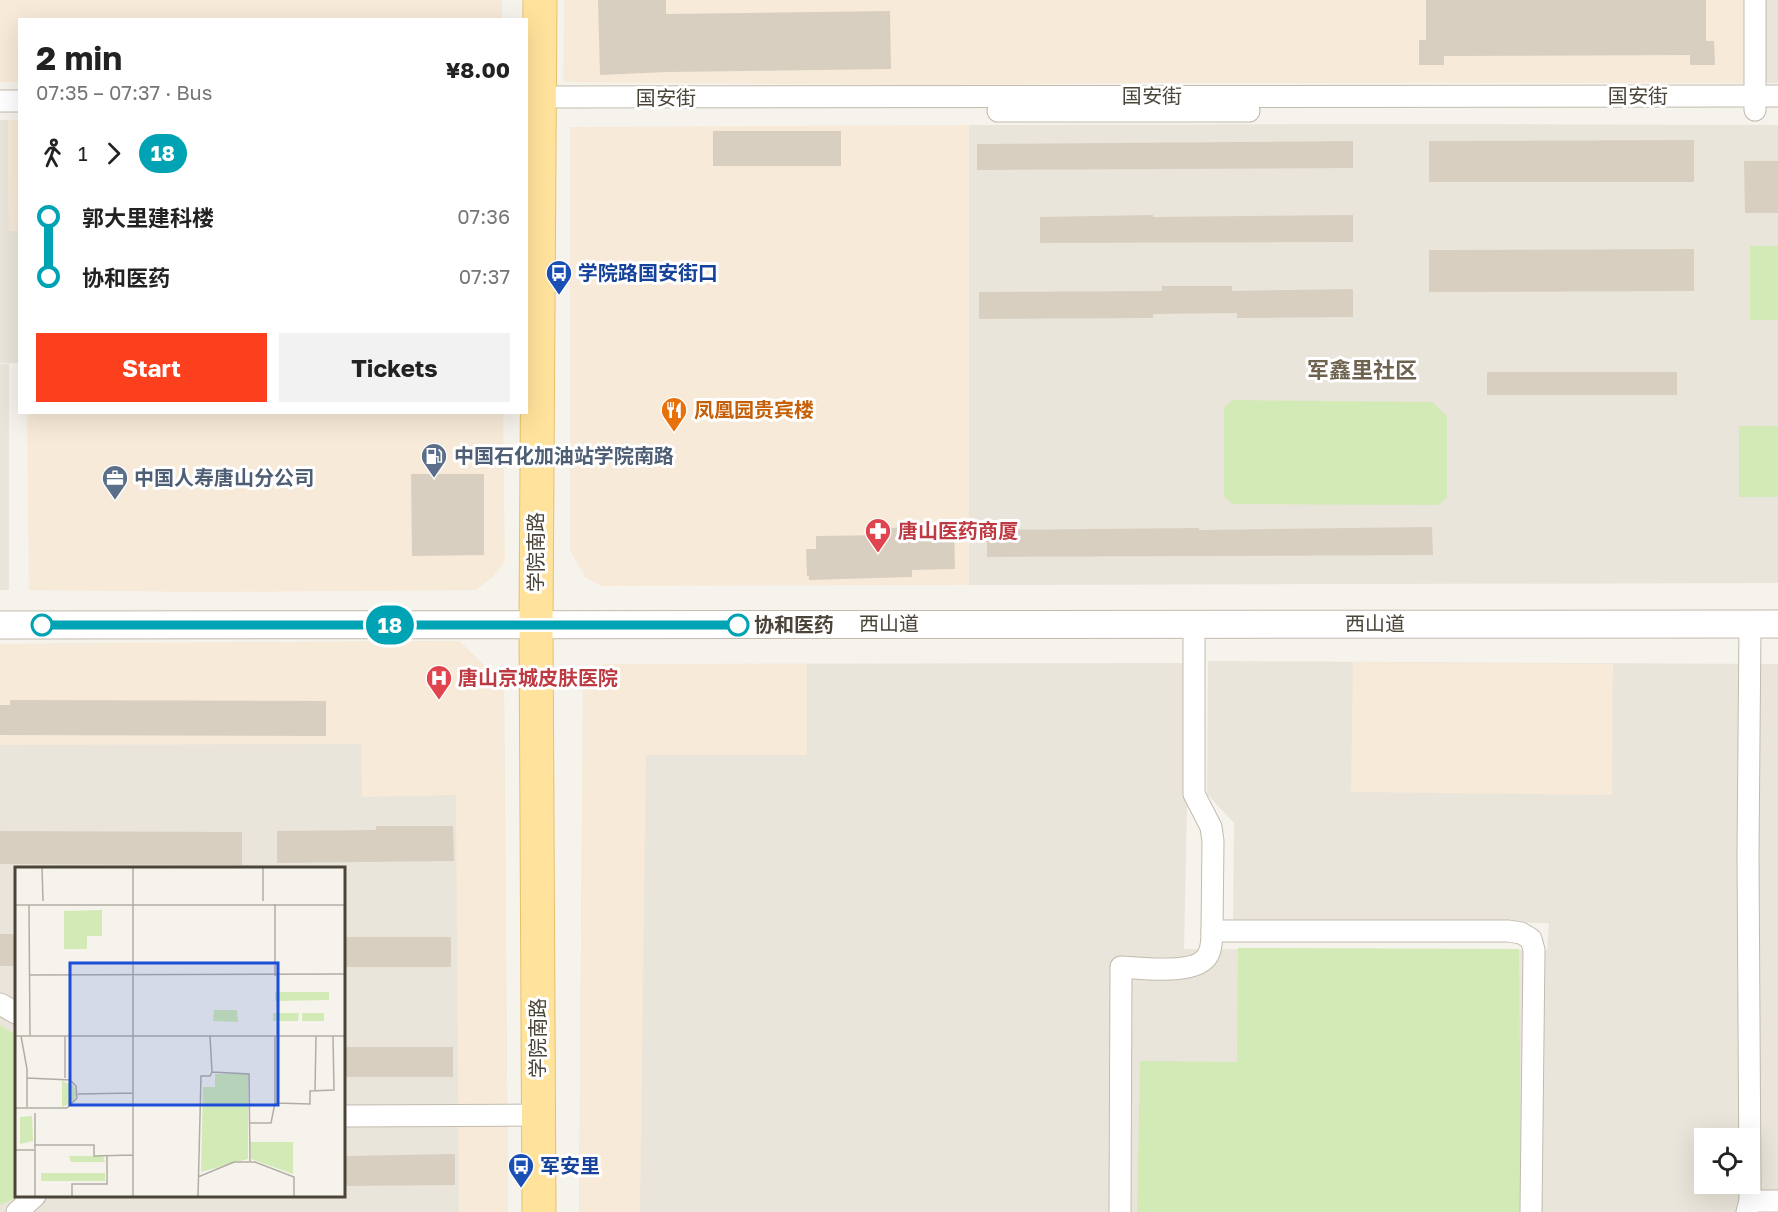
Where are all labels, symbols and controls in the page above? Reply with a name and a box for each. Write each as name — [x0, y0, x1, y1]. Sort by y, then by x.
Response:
text: 2 min — [36, 38, 122, 77]
text: ¥8.00 — [446, 56, 510, 83]
text: 07:35 – 07:37 · Bus — [36, 80, 212, 104]
street label: 国安街 — [1122, 83, 1182, 107]
street label: 国安街 — [1608, 83, 1668, 107]
street label: 国安街 — [636, 85, 696, 109]
icon: walk — [36, 137, 69, 170]
icon: forward — [97, 137, 130, 170]
text: 18 — [151, 140, 175, 166]
text: 1 — [78, 141, 88, 165]
text: 郭大里建科楼 — [82, 204, 214, 231]
text: 07:36 — [457, 204, 510, 228]
bus stop icon: 学院路国安街口 — [544, 258, 574, 296]
place label: 学院路国安街口 — [578, 260, 718, 284]
text: 协和医药 — [82, 264, 170, 291]
text: 07:37 — [459, 264, 510, 288]
button: Start — [36, 333, 267, 402]
button: Tickets — [279, 333, 510, 402]
district label: 军鑫里社区 — [1307, 356, 1417, 383]
restaurant icon: 凤凰园贵宾楼 — [659, 395, 689, 433]
place label: 凤凰园贵宾楼 — [694, 397, 814, 421]
fuel station icon: 中国石化加油站学院南路 — [419, 441, 449, 479]
place label: 中国石化加油站学院南路 — [454, 443, 674, 467]
office icon: 中国人寿唐山分公司 — [100, 463, 130, 501]
place label: 中国人寿唐山分公司 — [134, 465, 314, 489]
street label: 学院南路 — [523, 512, 547, 592]
pharmacy icon: 唐山医药商厦 — [863, 516, 893, 554]
place label: 唐山医药商厦 — [898, 518, 1018, 542]
line badge: 18 — [363, 606, 417, 644]
street label: 西山道 — [859, 611, 919, 635]
street label: 西山道 — [1345, 611, 1405, 635]
text: 18 — [378, 612, 402, 638]
place label: 协和医药 — [754, 612, 834, 636]
unlabelled marker — [31, 614, 53, 636]
marker: 协和医药 — [727, 614, 749, 636]
hospital icon: 唐山京城皮肤医院 — [424, 663, 454, 701]
place label: 唐山京城皮肤医院 — [458, 665, 618, 689]
inset map — [15, 867, 345, 1197]
street label: 学院南路 — [525, 998, 549, 1078]
map controls — [1694, 1128, 1760, 1194]
button: locate — [1694, 1128, 1760, 1194]
bus stop icon: 军安里 — [506, 1151, 536, 1189]
place label: 军安里 — [540, 1153, 600, 1177]

